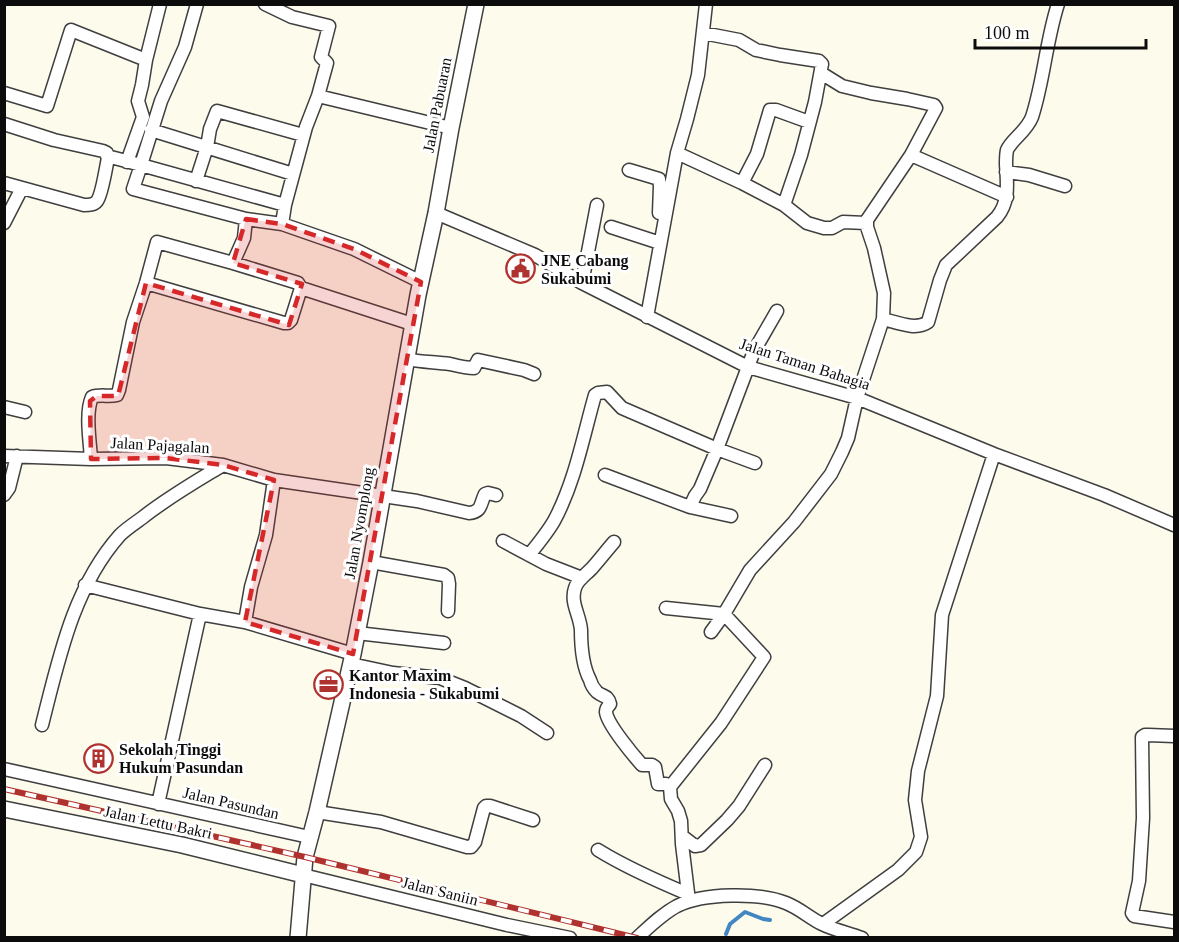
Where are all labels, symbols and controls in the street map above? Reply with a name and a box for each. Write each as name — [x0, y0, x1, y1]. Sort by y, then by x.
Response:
scale bar — [975, 12, 1146, 50]
text: 100 m — [984, 23, 1030, 43]
street label: Jalan Pabuaran — [419, 56, 455, 154]
place label: JNE Cabang Sukabumi — [541, 252, 629, 287]
public building icon: JNE Cabang Sukabumi — [504, 253, 536, 285]
street label: Jalan Taman Bahagia — [737, 335, 872, 394]
street label: Jalan Pajagalan — [110, 434, 210, 457]
street label: Jalan Nyomplong — [341, 466, 378, 580]
place label: Kantor Maxim Indonesia - Sukabumi — [349, 667, 500, 702]
office icon: Kantor Maxim Indonesia - Sukabumi — [312, 668, 344, 700]
place label: Sekolah Tinggi Hukum Pasundan — [119, 741, 243, 776]
building icon: Sekolah Tinggi Hukum Pasundan — [82, 742, 114, 774]
street label: Jalan Pasundan — [181, 784, 281, 822]
street label: Jalan Lettu Bakri — [102, 802, 214, 842]
street label: Jalan Saniin — [400, 873, 480, 909]

